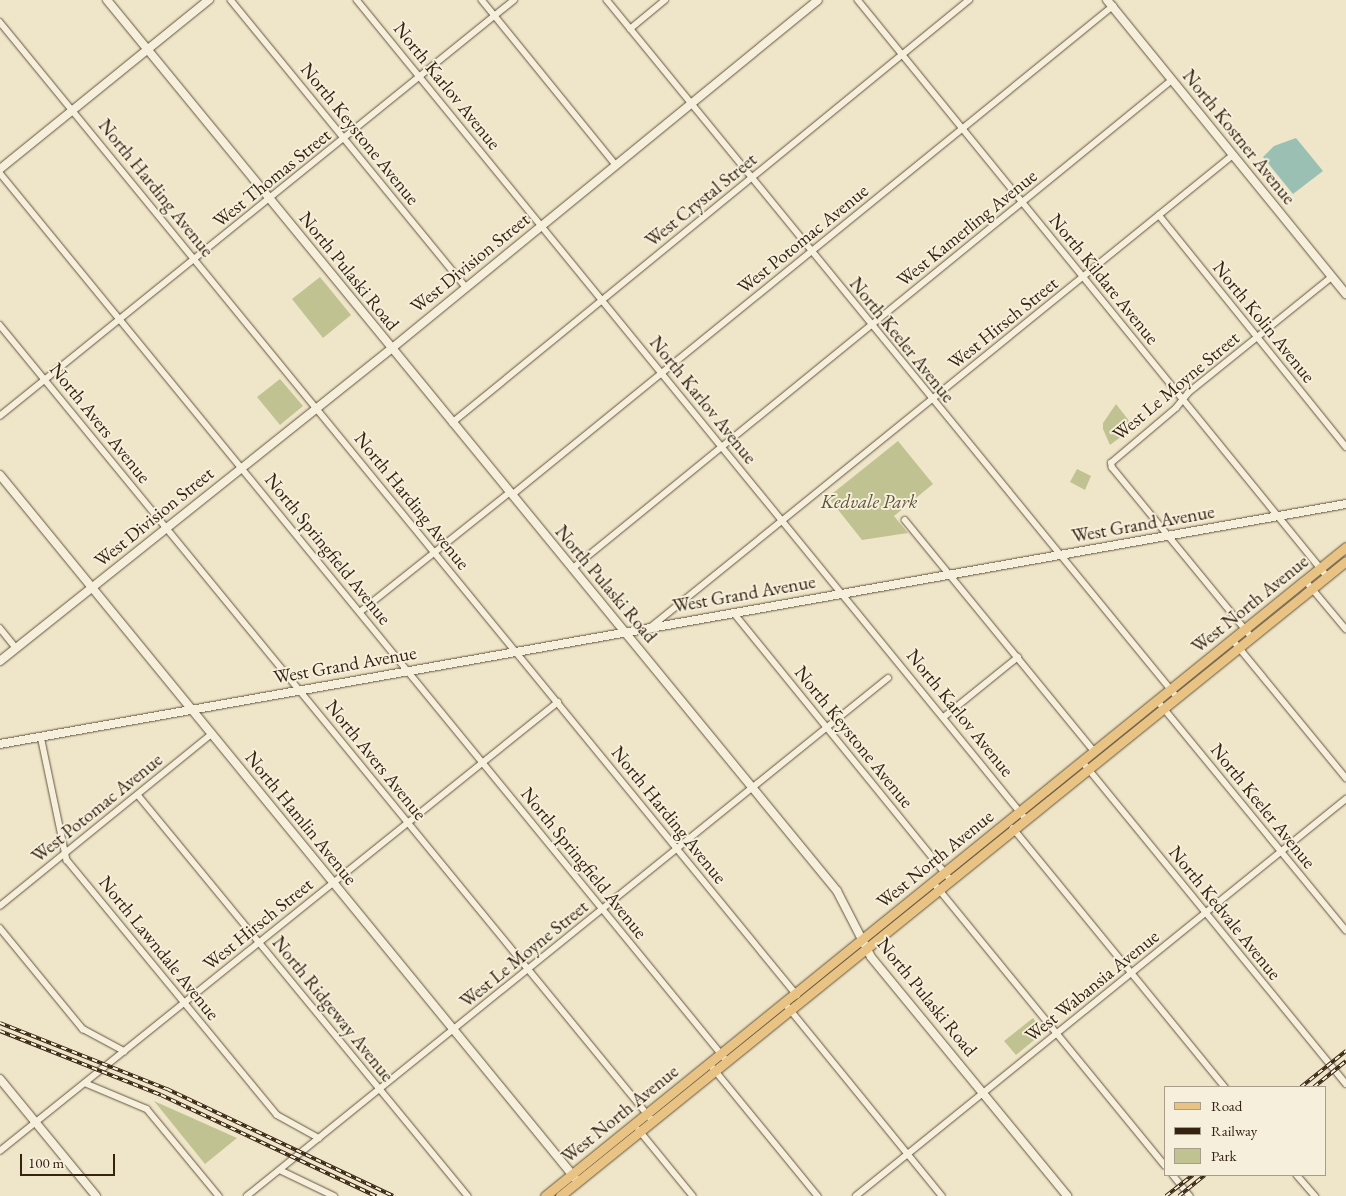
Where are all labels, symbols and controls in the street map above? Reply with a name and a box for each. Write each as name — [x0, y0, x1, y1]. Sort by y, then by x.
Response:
street label: North Karlov Avenue — [389, 18, 505, 154]
street label: North Keystone Avenue — [296, 58, 424, 210]
street label: North Kostner Avenue — [1178, 65, 1300, 209]
street label: North Harding Avenue — [93, 115, 219, 261]
street label: West Thomas Street — [209, 124, 335, 232]
street label: West Crystal Street — [641, 148, 761, 252]
street label: West Kamerling Avenue — [892, 164, 1042, 292]
street label: West Potomac Avenue — [733, 179, 873, 299]
street label: North Pulaski Road — [294, 207, 404, 335]
street label: West Division Street — [406, 208, 534, 318]
street label: North Kildare Avenue — [1044, 209, 1164, 349]
street label: North Kolin Avenue — [1208, 257, 1320, 387]
street label: West Hirsch Street — [944, 272, 1062, 374]
street label: North Keeler Avenue — [845, 273, 959, 407]
street label: West Le Moyne Street — [1108, 326, 1244, 446]
street label: North Karlov Avenue — [645, 332, 761, 468]
street label: North Avers Avenue — [44, 358, 156, 488]
street label: North Harding Avenue — [349, 428, 475, 574]
street label: West Division Street — [90, 462, 218, 572]
street label: North Springfield Avenue — [260, 469, 396, 629]
park label: Kedvale Park — [821, 491, 917, 513]
street label: West Grand Avenue — [1070, 500, 1216, 548]
street label: North Pulaski Road — [550, 521, 662, 647]
street label: West North Avenue — [1187, 550, 1313, 658]
street label: West Grand Avenue — [671, 570, 817, 618]
street label: West Grand Avenue — [272, 641, 418, 689]
street label: North Karlov Avenue — [902, 645, 1018, 781]
street label: North Keystone Avenue — [790, 661, 918, 813]
street label: North Avers Avenue — [320, 695, 432, 825]
street label: North Keeler Avenue — [1206, 739, 1320, 873]
street label: North Harding Avenue — [606, 742, 732, 888]
street label: North Hamlin Avenue — [240, 746, 362, 890]
street label: West Potomac Avenue — [27, 748, 167, 868]
street label: North Springfield Avenue — [516, 783, 652, 943]
street label: West North Avenue — [872, 805, 998, 913]
street label: North Kedvale Avenue — [1164, 841, 1286, 985]
street label: North Lawndale Avenue — [94, 871, 224, 1025]
street label: West Hirsch Street — [199, 873, 317, 975]
street label: West Le Moyne Street — [455, 895, 593, 1013]
street label: West Wabansia Avenue — [1020, 925, 1164, 1047]
street label: North Ridgeway Avenue — [267, 932, 399, 1086]
street label: North Pulaski Road — [872, 933, 982, 1061]
street label: West North Avenue — [557, 1060, 683, 1168]
legend — [1164, 1086, 1326, 1176]
text: Road — [1211, 1096, 1242, 1115]
text: Railway — [1211, 1121, 1257, 1140]
scale bar — [22, 1144, 118, 1176]
text: Park — [1211, 1146, 1237, 1165]
text: 100 m — [28, 1153, 64, 1172]

